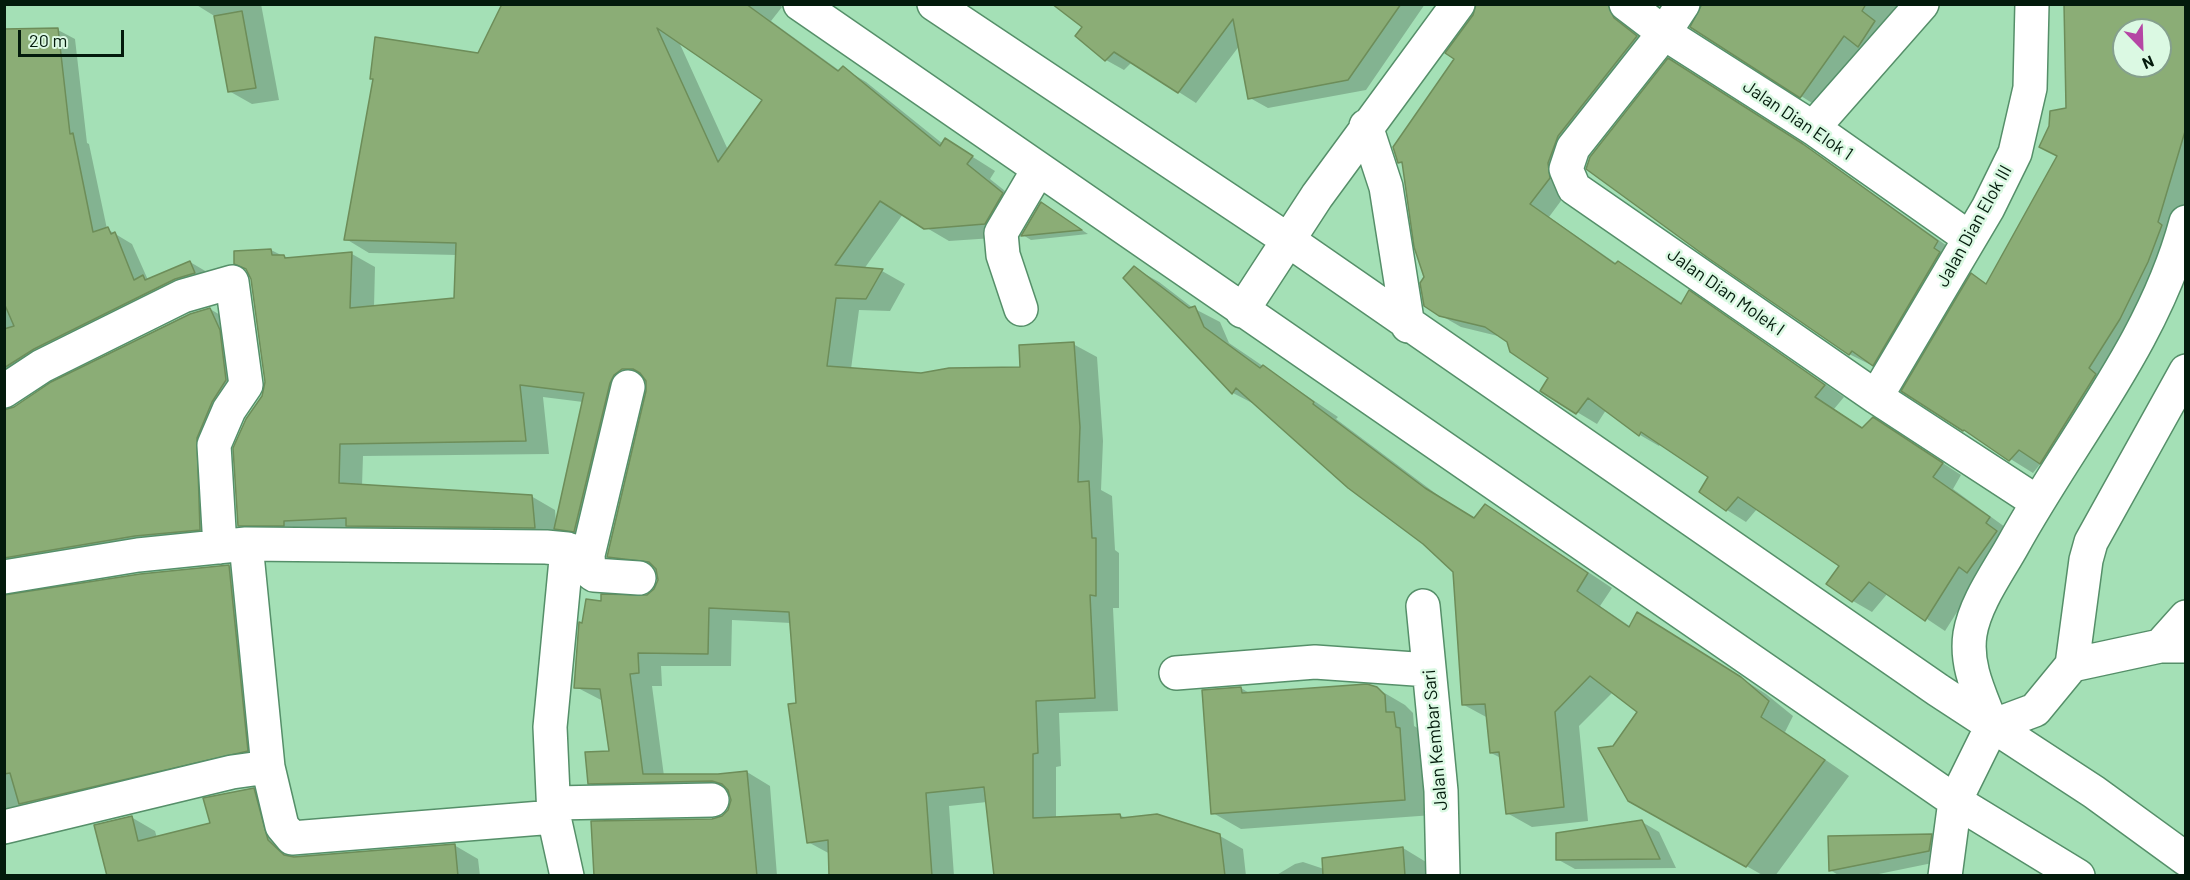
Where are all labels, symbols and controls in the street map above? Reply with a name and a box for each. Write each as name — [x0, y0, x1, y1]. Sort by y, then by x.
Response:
scale bar — [21, 18, 128, 56]
north arrow — [2112, 18, 2172, 78]
text: 20 m — [29, 29, 67, 51]
text: N — [2140, 52, 2157, 74]
street label: Jalan Dian Elok 1 — [1739, 75, 1857, 165]
street label: Jalan Dian Elok III — [1932, 161, 2016, 291]
street label: Jalan Dian Molek I — [1663, 244, 1789, 340]
street label: Jalan Kembar Sari — [1418, 669, 1452, 811]

